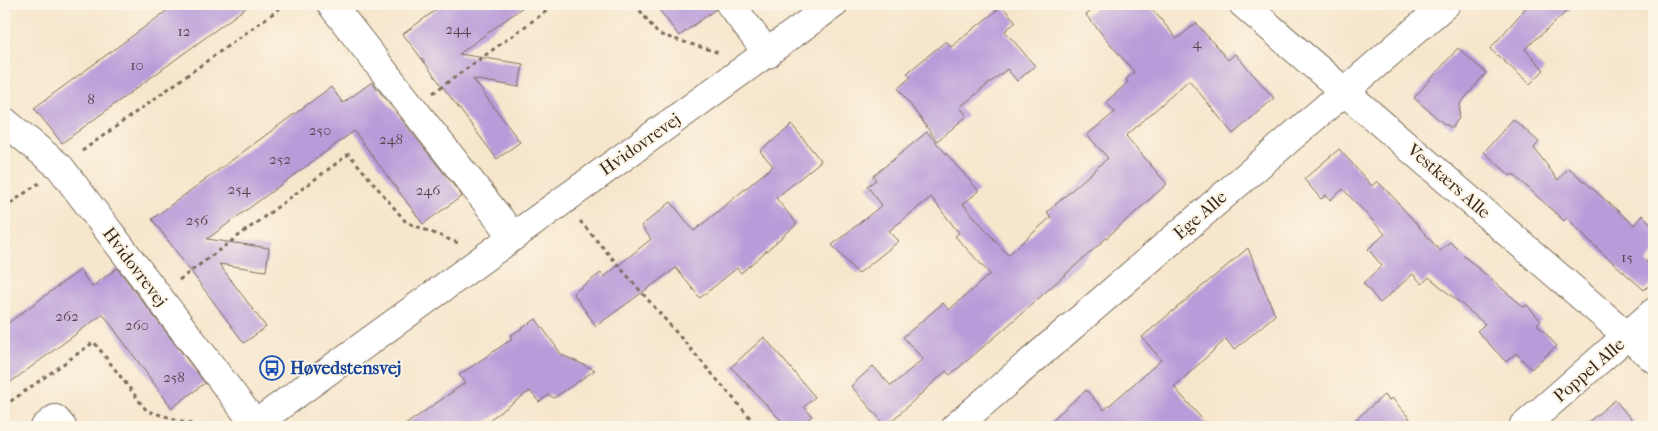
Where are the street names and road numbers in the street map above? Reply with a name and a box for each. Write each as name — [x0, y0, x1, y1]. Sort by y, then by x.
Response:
street label: Hvidovrevej — [596, 109, 685, 180]
street label: Vestkærs Alle — [1402, 139, 1495, 223]
street label: Ege Alle — [1169, 186, 1231, 244]
street label: Hvidovrevej — [98, 223, 171, 311]
street label: Poppel Alle — [1550, 334, 1629, 407]

